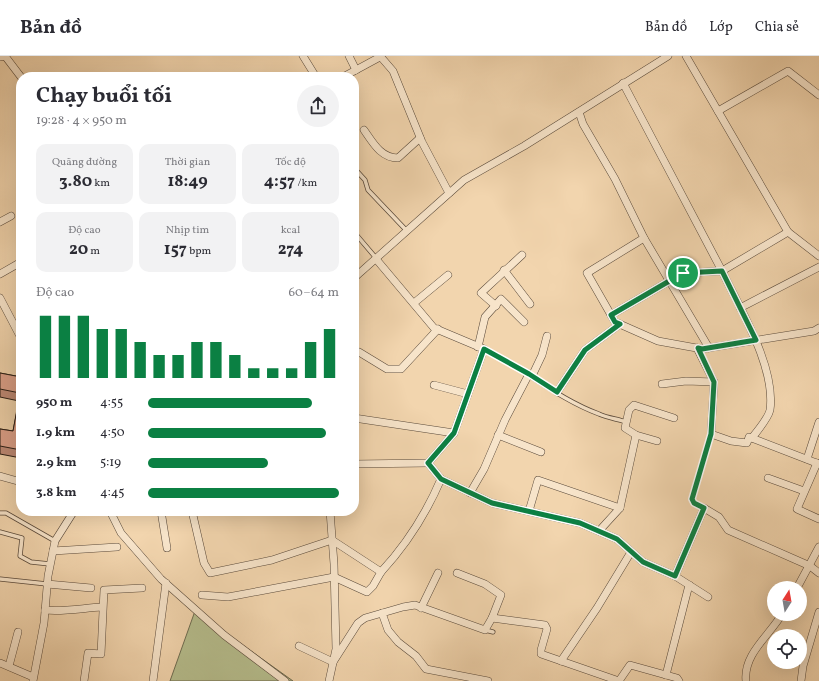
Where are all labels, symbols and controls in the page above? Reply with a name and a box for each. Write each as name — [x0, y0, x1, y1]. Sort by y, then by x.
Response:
text: Bản đồ — [20, 15, 82, 41]
text: Bản đồ — [645, 18, 687, 37]
text: Lớp — [709, 18, 733, 37]
text: Chia sẻ — [755, 18, 799, 37]
text: Chạy buổi tối — [36, 81, 172, 112]
button: share — [297, 85, 339, 127]
text: 19:28 · 4 × 950 m — [36, 112, 127, 130]
text: Quãng đường — [52, 155, 117, 170]
text: Thời gian — [165, 155, 210, 170]
text: Tốc độ — [275, 155, 306, 170]
text: 3.80 — [59, 170, 92, 193]
text: 18:49 — [167, 170, 208, 193]
text: 4:57 — [264, 170, 295, 193]
text: km — [92, 176, 110, 191]
text: /km — [295, 176, 317, 191]
text: Độ cao — [68, 223, 101, 238]
text: Nhịp tim — [166, 223, 209, 238]
text: kcal — [281, 223, 300, 238]
text: 20 — [69, 238, 88, 261]
text: 157 — [164, 238, 187, 261]
text: 274 — [278, 238, 303, 261]
text: m — [88, 244, 100, 259]
text: bpm — [187, 244, 211, 259]
pin — [666, 256, 700, 290]
icon: arrive — [672, 262, 694, 284]
text: Độ cao — [36, 284, 74, 302]
text: 60–64 m — [288, 284, 339, 302]
text: 950 m — [36, 394, 72, 412]
text: 4:55 — [100, 394, 123, 412]
text: 1.9 km — [36, 424, 75, 442]
text: 4:50 — [100, 424, 125, 442]
text: 2.9 km — [36, 454, 77, 472]
text: 5:19 — [100, 454, 121, 472]
text: 3.8 km — [36, 484, 76, 502]
text: 4:45 — [100, 484, 124, 502]
north arrow — [767, 581, 807, 621]
map controls — [767, 581, 807, 669]
button: locate — [767, 629, 807, 669]

